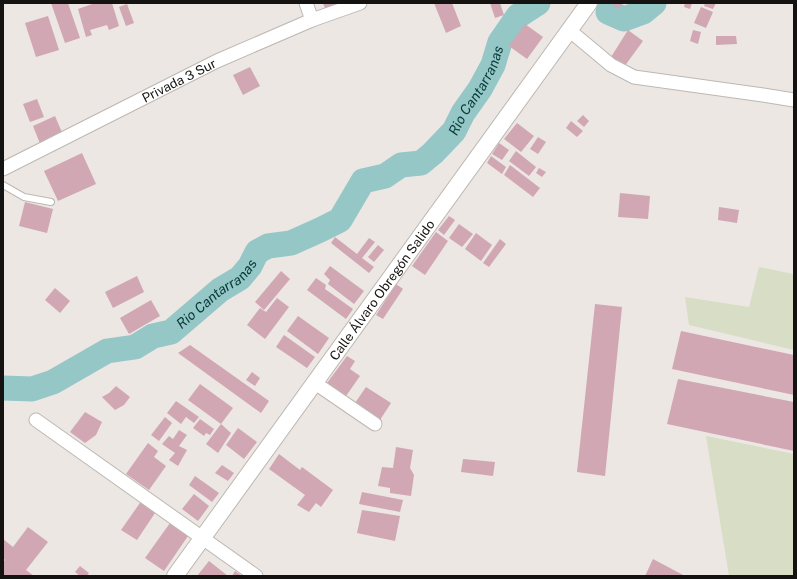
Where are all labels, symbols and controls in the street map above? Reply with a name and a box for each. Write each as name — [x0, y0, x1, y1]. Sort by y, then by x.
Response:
water label: Rio Cantarranas — [445, 44, 506, 138]
street label: Privada 3 Sur — [139, 56, 219, 106]
street label: Calle Álvaro Obregón Salido — [326, 217, 438, 363]
water label: Rio Cantarranas — [173, 257, 260, 332]

